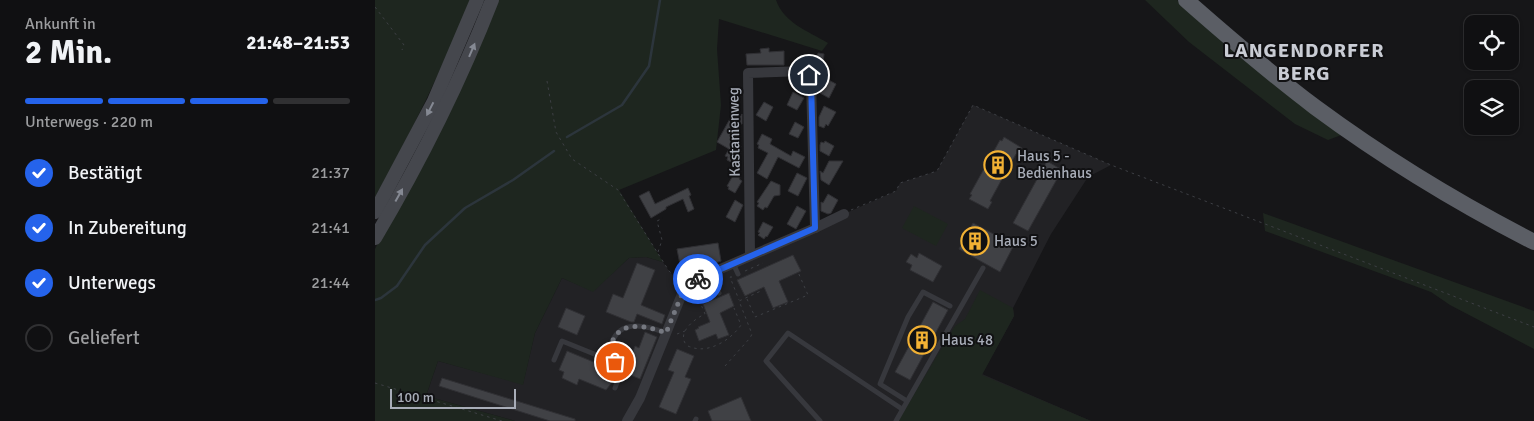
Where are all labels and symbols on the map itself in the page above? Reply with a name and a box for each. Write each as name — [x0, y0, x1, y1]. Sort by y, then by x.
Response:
district label: LANGENDORFER BERG — [1223, 38, 1385, 86]
one-way arrow — [468, 43, 476, 57]
pin — [788, 54, 830, 96]
street label: Kastanienweg — [724, 87, 744, 177]
one-way arrow — [426, 102, 434, 116]
place label: Haus 5 - Bedienhaus — [1017, 147, 1092, 182]
building icon: Haus 5 - Bedienhaus — [983, 150, 1013, 180]
one-way arrow — [395, 188, 403, 203]
building icon: Haus 5 — [960, 226, 990, 256]
place label: Haus 5 — [994, 232, 1038, 250]
courier — [673, 254, 723, 304]
building icon: Haus 48 — [907, 325, 937, 355]
place label: Haus 48 — [941, 331, 993, 349]
pin — [594, 341, 636, 383]
scale bar — [390, 386, 516, 409]

